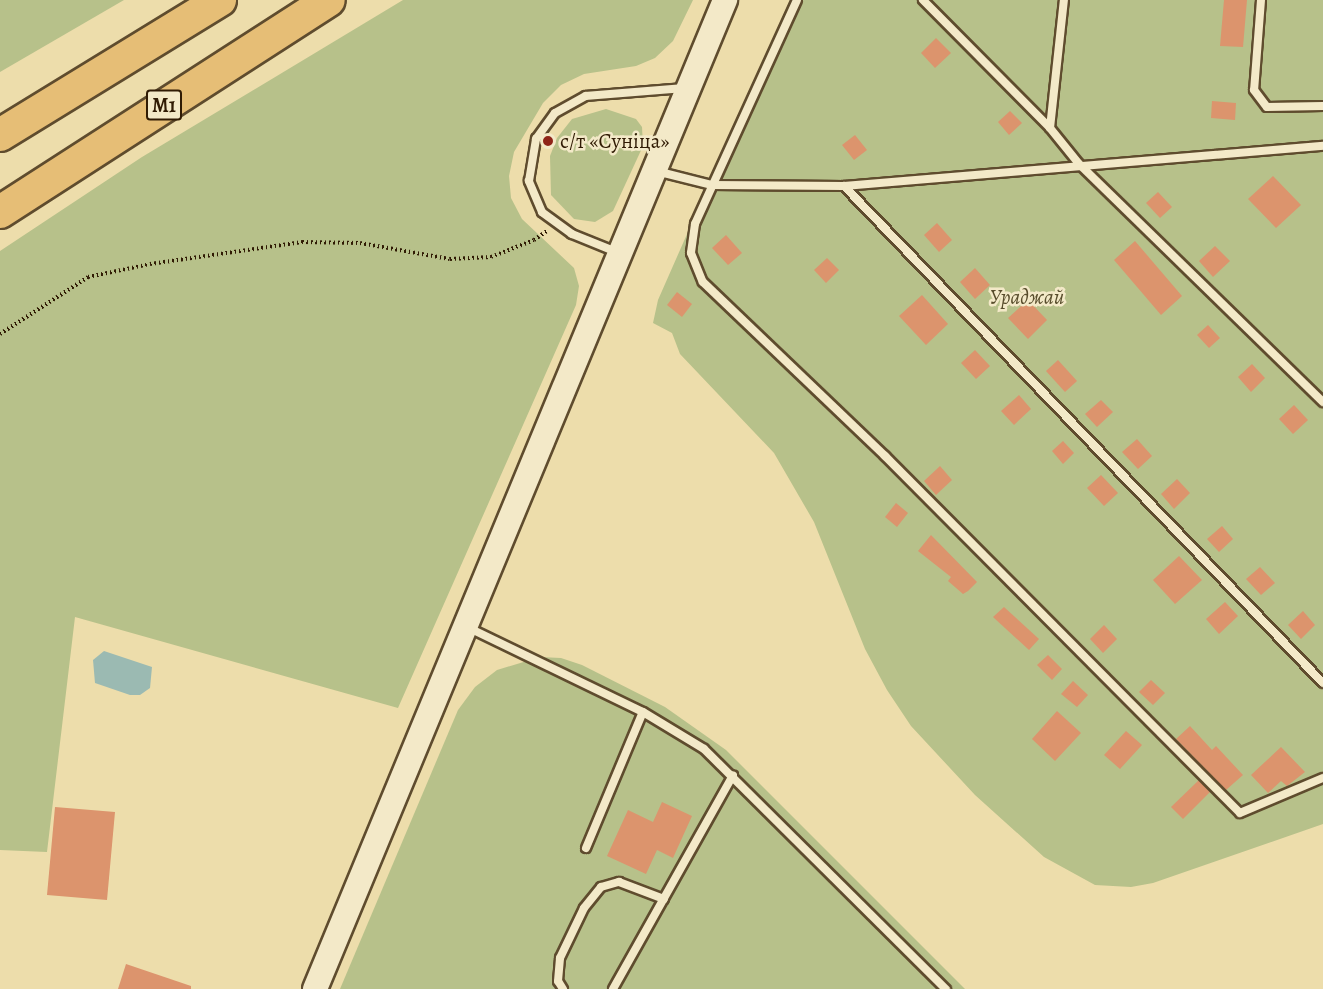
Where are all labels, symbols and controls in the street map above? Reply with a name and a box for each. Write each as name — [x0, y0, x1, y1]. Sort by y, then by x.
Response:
road number: М1 — [146, 88, 182, 122]
place label: с/т «Суніца» — [560, 128, 669, 154]
marker: с/т «Суніца» — [541, 134, 555, 148]
park label: Ураджай — [990, 284, 1064, 310]

